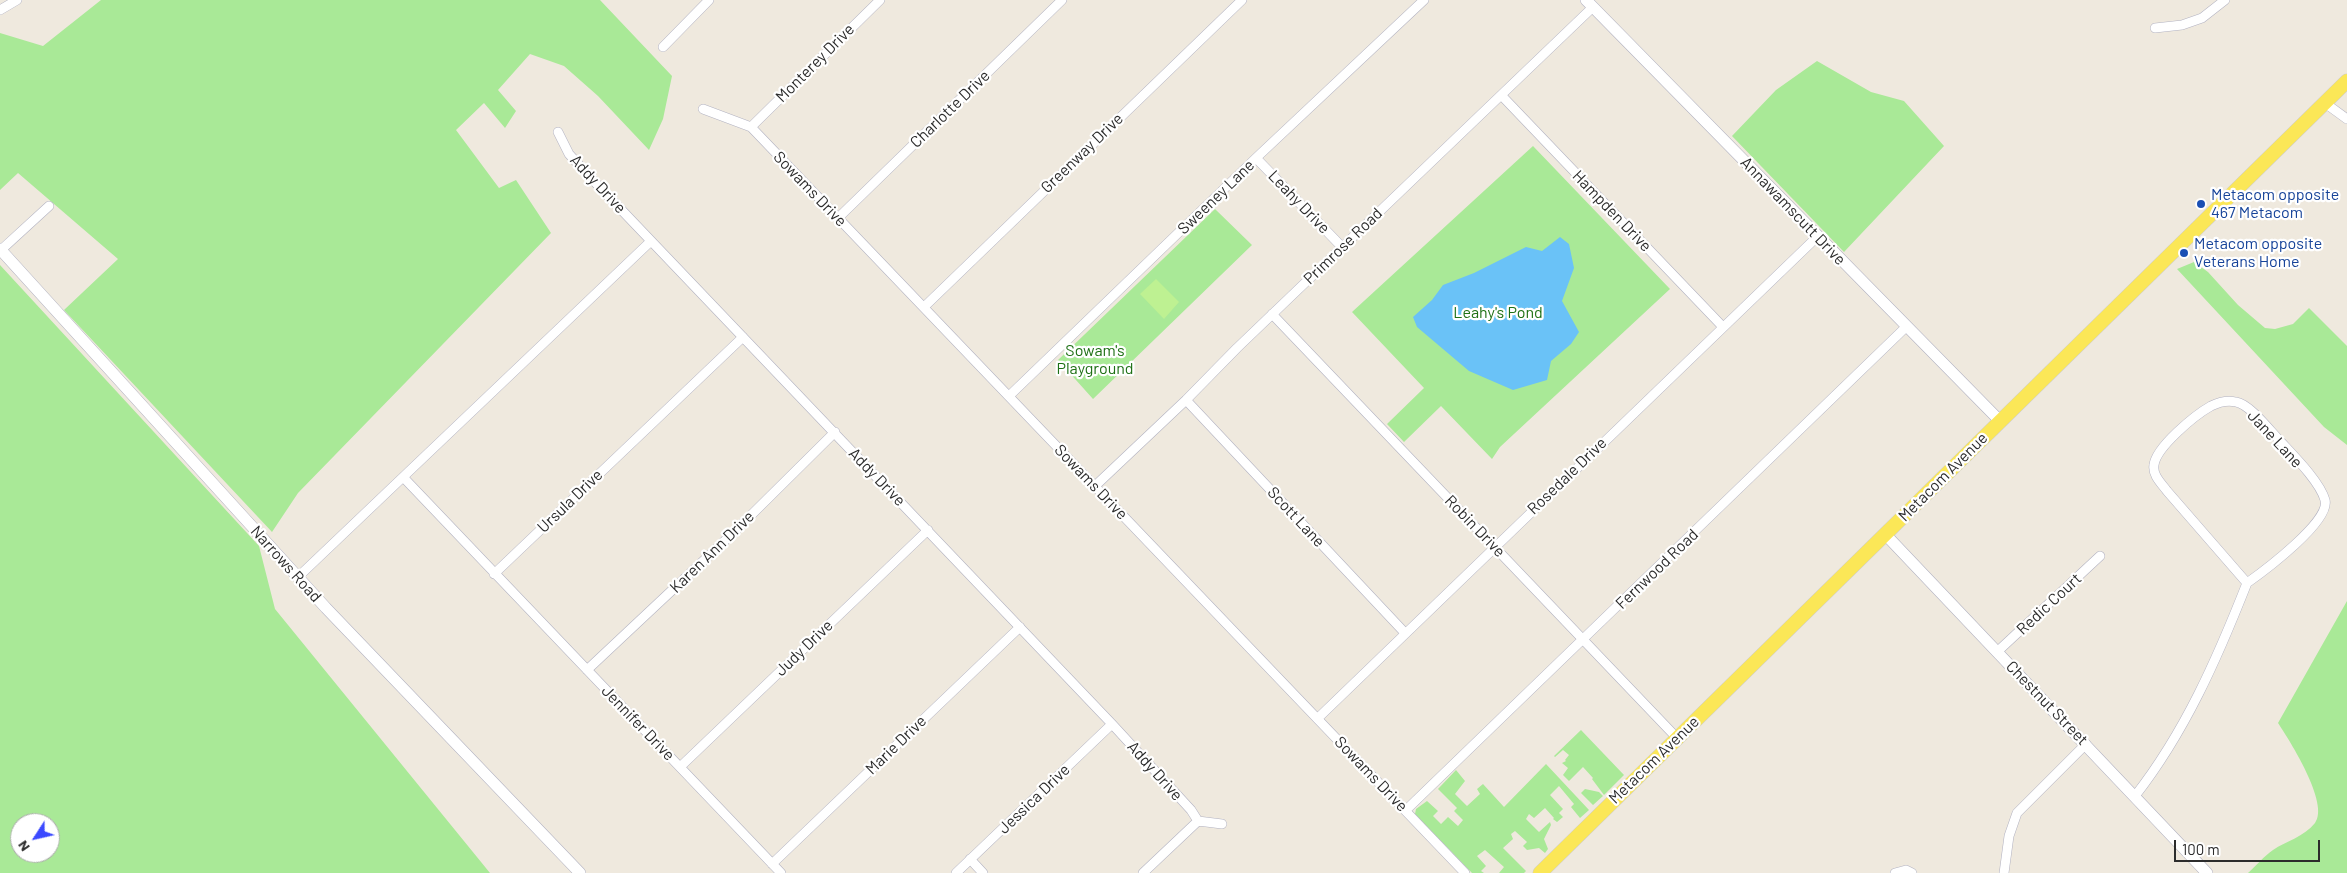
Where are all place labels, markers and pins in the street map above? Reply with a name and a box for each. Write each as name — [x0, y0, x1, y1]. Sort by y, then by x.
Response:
place label: Metacom opposite 467 Metacom — [2211, 185, 2339, 223]
marker: Metacom opposite 467 Metacom — [2195, 198, 2207, 210]
place label: Metacom opposite Veterans Home — [2194, 234, 2322, 272]
marker: Metacom opposite Veterans Home — [2178, 247, 2190, 259]

